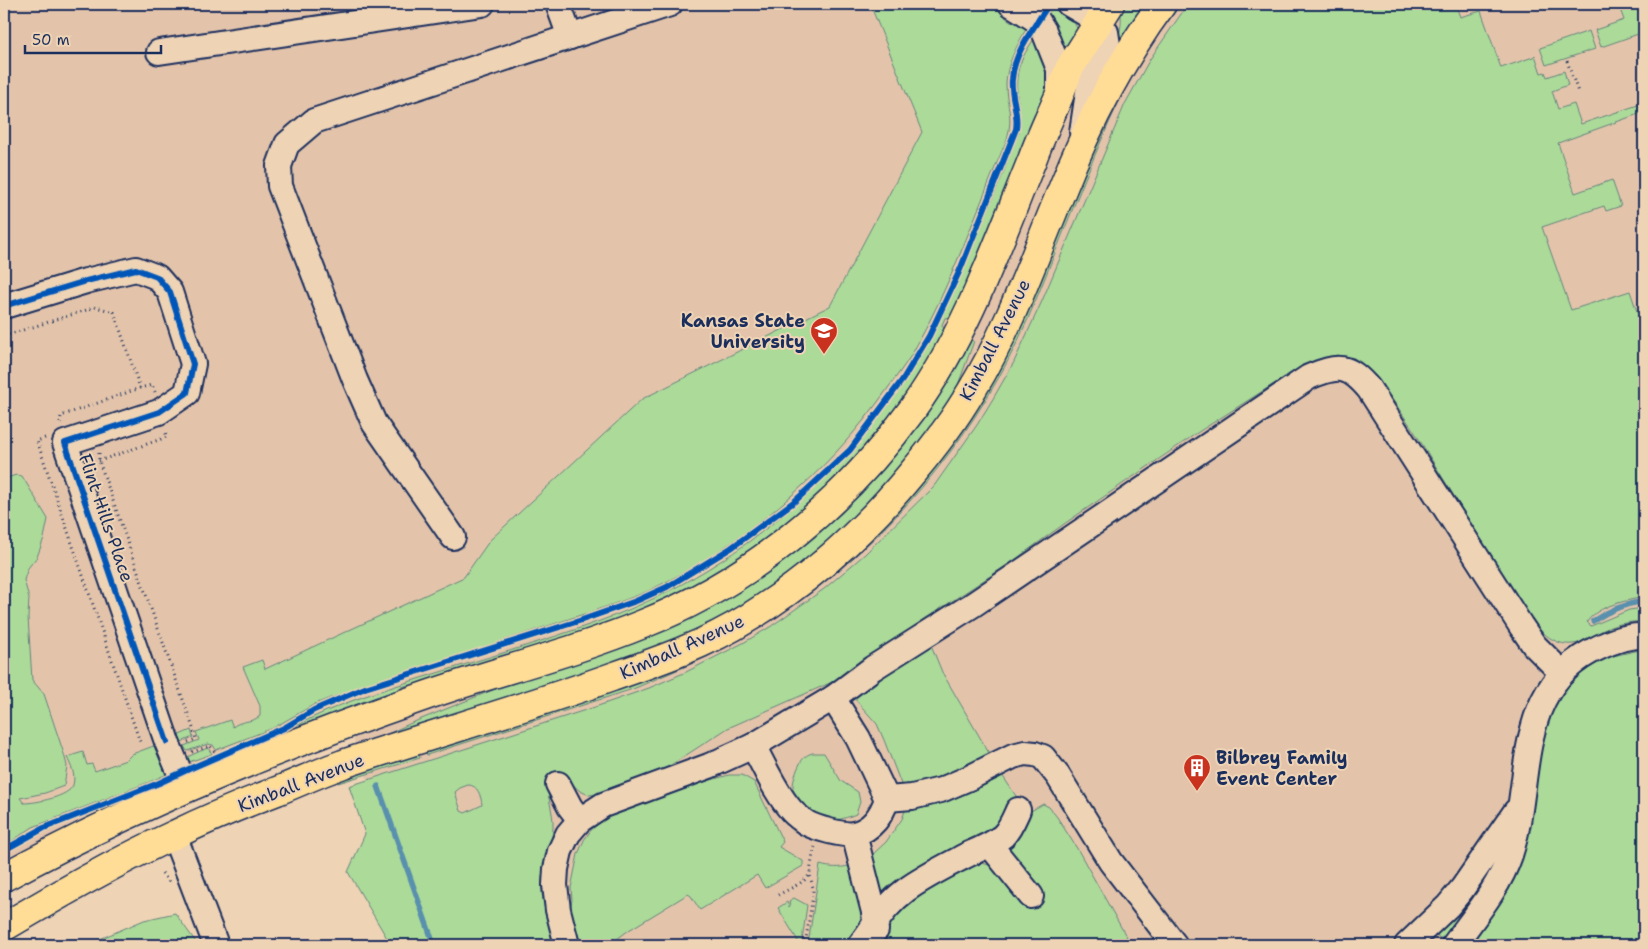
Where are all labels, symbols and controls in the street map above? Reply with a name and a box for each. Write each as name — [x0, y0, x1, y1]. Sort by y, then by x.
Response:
scale bar — [25, 22, 161, 54]
text: 50 m — [32, 30, 70, 50]
street label: Kimball Avenue — [954, 275, 1036, 405]
place label: Kansas State University — [681, 309, 805, 354]
school or university icon: Kansas State University — [809, 316, 839, 355]
street label: Flint Hills Place — [73, 451, 139, 585]
street label: Kimball Avenue — [616, 609, 748, 685]
place label: Bilbrey Family Event Center — [1216, 746, 1348, 791]
street label: Kimball Avenue — [234, 748, 368, 818]
building icon: Bilbrey Family Event Center — [1182, 753, 1212, 792]

